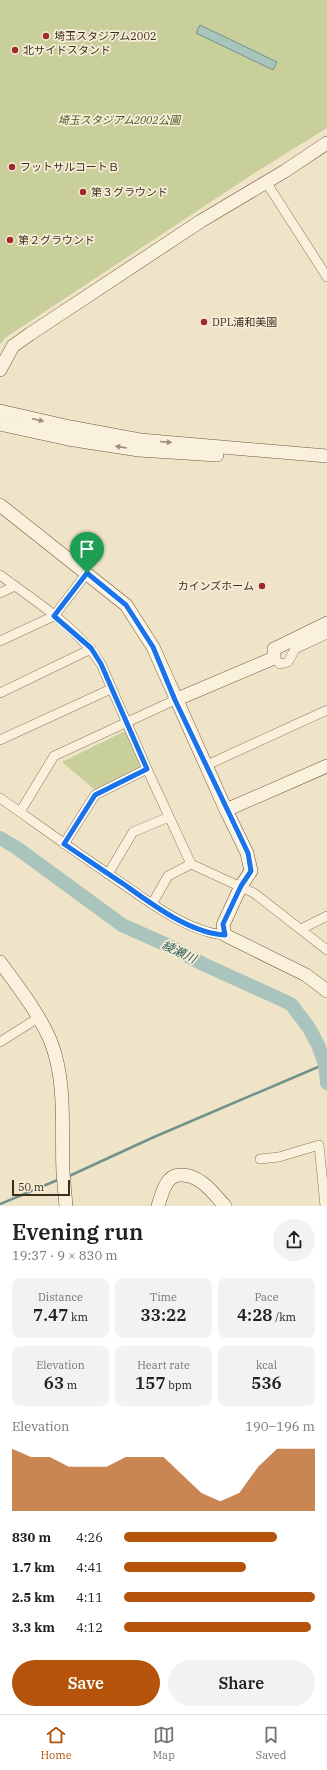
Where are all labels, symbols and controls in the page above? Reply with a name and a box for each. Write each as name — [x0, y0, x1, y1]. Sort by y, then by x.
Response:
place label: 埼玉スタジアム2002 — [54, 29, 157, 43]
marker: 埼玉スタジアム2002 — [41, 31, 51, 41]
place label: 北サイドスタンド — [23, 43, 111, 57]
marker: 北サイドスタンド — [10, 45, 20, 55]
park label: 埼玉スタジアム2002公園 — [58, 113, 182, 127]
place label: フットサルコートＢ — [20, 160, 119, 174]
marker: フットサルコートＢ — [7, 162, 17, 172]
place label: 第３グラウンド — [91, 185, 168, 199]
marker: 第３グラウンド — [78, 187, 88, 197]
place label: 第２グラウンド — [18, 233, 95, 247]
marker: 第２グラウンド — [5, 235, 15, 245]
place label: DPL浦和美園 — [212, 315, 277, 329]
marker: DPL浦和美園 — [199, 317, 209, 327]
one-way arrow — [32, 417, 44, 423]
one-way arrow — [160, 439, 172, 446]
one-way arrow — [115, 444, 127, 450]
pin — [70, 532, 104, 573]
icon: arrive — [76, 538, 98, 560]
place label: カインズホーム — [178, 579, 254, 593]
marker: カインズホーム — [257, 581, 267, 591]
water label: 綾瀬川 — [160, 937, 201, 967]
scale bar — [12, 1178, 70, 1197]
text: 50 m — [18, 1180, 44, 1194]
text: Evening run — [12, 1217, 143, 1246]
button: share — [273, 1219, 315, 1261]
text: 19:37 · 9 × 830 m — [12, 1247, 118, 1264]
text: Distance — [38, 1290, 83, 1304]
text: Time — [150, 1290, 177, 1304]
text: Pace — [254, 1290, 279, 1304]
text: 7.47 — [33, 1304, 68, 1326]
text: 33:22 — [141, 1304, 186, 1326]
text: 4:28 — [237, 1304, 273, 1326]
text: km — [68, 1310, 88, 1324]
text: /km — [273, 1310, 296, 1324]
text: Elevation — [36, 1358, 85, 1372]
text: Heart rate — [137, 1358, 190, 1372]
text: kcal — [256, 1358, 277, 1372]
text: 63 — [44, 1372, 64, 1394]
text: 157 — [135, 1372, 166, 1394]
text: 536 — [251, 1372, 282, 1394]
text: m — [64, 1378, 77, 1392]
text: bpm — [166, 1378, 192, 1392]
text: Elevation — [12, 1418, 69, 1435]
text: 190–196 m — [245, 1418, 315, 1435]
text: 830 m — [12, 1529, 51, 1546]
text: 4:26 — [76, 1529, 103, 1546]
text: 1.7 km — [12, 1559, 55, 1576]
text: 4:41 — [76, 1559, 103, 1576]
text: 2.5 km — [12, 1589, 55, 1606]
text: 4:11 — [76, 1589, 103, 1606]
text: 3.3 km — [12, 1619, 55, 1636]
text: 4:12 — [76, 1619, 103, 1636]
button: Save — [12, 1660, 160, 1706]
button: Share — [168, 1660, 315, 1706]
tab: Home — [40, 1724, 72, 1762]
tab: Map — [153, 1724, 175, 1762]
tab: Saved — [256, 1724, 287, 1762]

